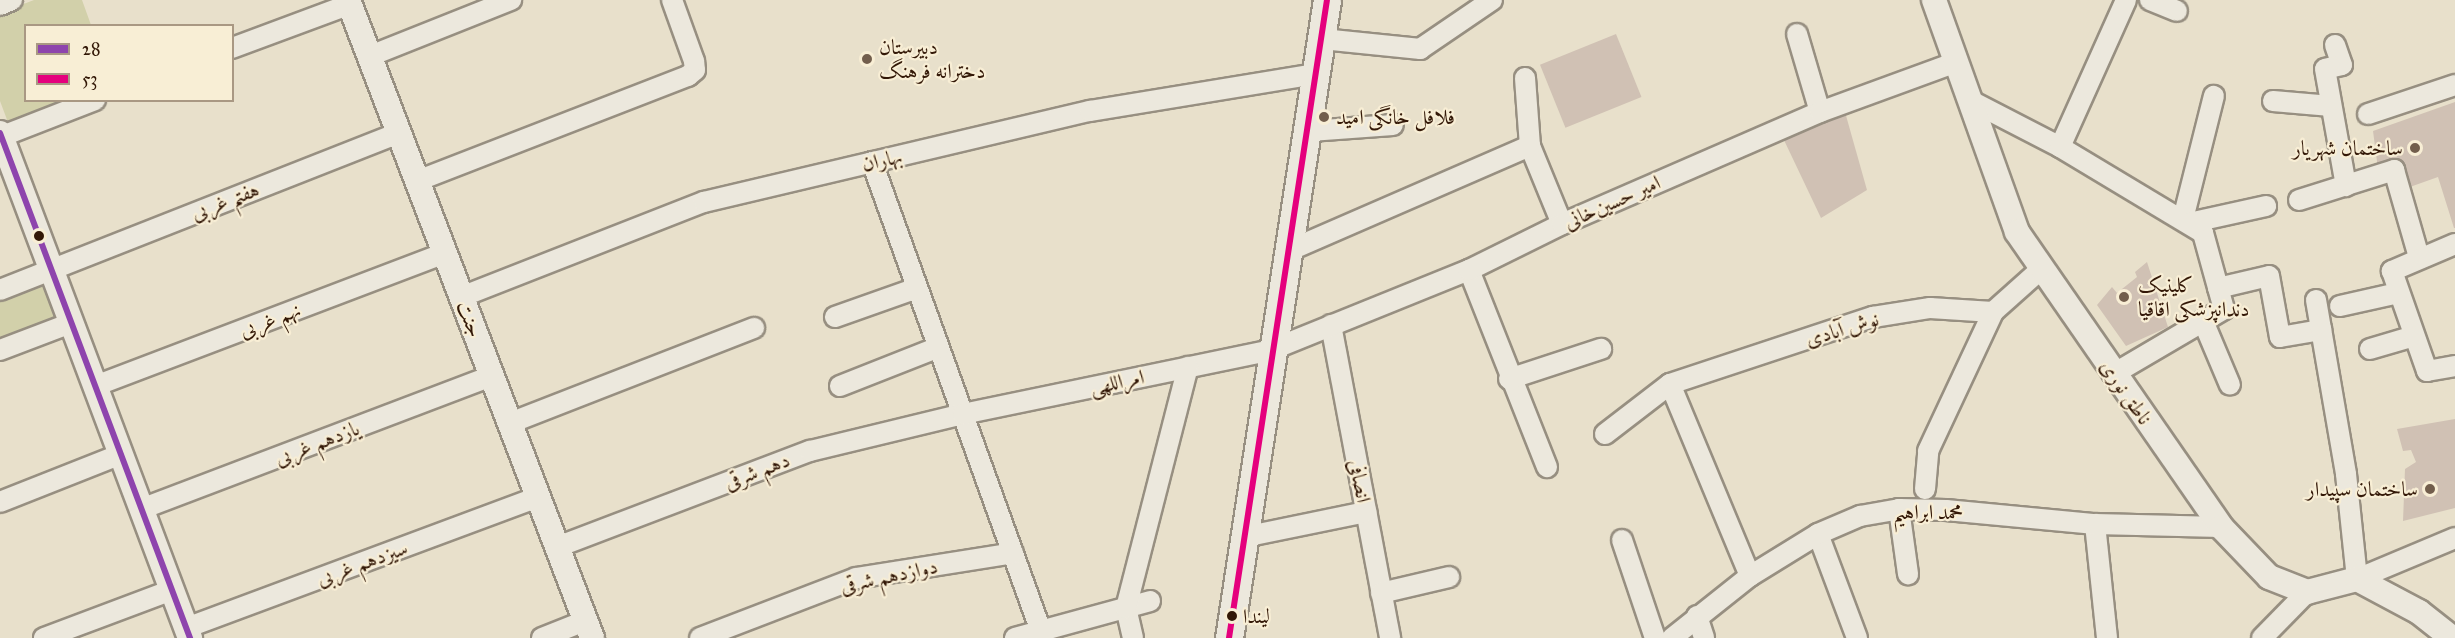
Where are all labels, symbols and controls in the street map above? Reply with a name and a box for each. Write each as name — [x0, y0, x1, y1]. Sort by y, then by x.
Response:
legend — [24, 24, 234, 102]
place label: دبیرستان دخترانه فرهنگ — [879, 34, 986, 84]
text: 28 — [82, 38, 100, 60]
marker: دبیرستان دخترانه فرهنگ — [860, 52, 874, 66]
text: 53 — [82, 68, 98, 90]
place label: فلافل خانگی امید — [1336, 104, 1455, 130]
marker: فلافل خانگی امید — [1317, 110, 1331, 124]
place label: ساختمان شهریار — [2292, 135, 2403, 161]
marker: ساختمان شهریار — [2408, 141, 2422, 155]
street label: بهاران — [859, 143, 905, 177]
street label: امیر حسین‌خانی — [1560, 169, 1664, 235]
street label: هفتم غربی — [187, 177, 263, 225]
unlabelled marker — [33, 230, 45, 242]
place label: کلینیک دندانپزشکی اقاقیا — [2138, 272, 2249, 322]
marker: کلینیک دندانپزشکی اقاقیا — [2115, 288, 2133, 306]
street label: نهم غربی — [236, 297, 304, 343]
street label: جنت — [452, 297, 488, 341]
street label: نوش آبادی — [1802, 306, 1882, 352]
street label: ناطق نوری — [2095, 355, 2157, 429]
street label: امراللهی — [1088, 364, 1146, 400]
street label: یازدهم غربی — [271, 415, 363, 471]
street label: دهم شرقی — [721, 447, 793, 495]
street label: انصافی — [1343, 457, 1377, 505]
place label: ساختمان سپیدار — [2306, 476, 2418, 502]
marker: ساختمان سپیدار — [2423, 482, 2437, 496]
street label: محمد ابراهیم — [1893, 499, 1963, 525]
street label: سیزدهم غربی — [313, 535, 411, 591]
street label: دوازدهم شرقی — [838, 553, 940, 599]
place label: لیندا — [1243, 604, 1270, 628]
marker: لیندا — [1226, 610, 1238, 622]

